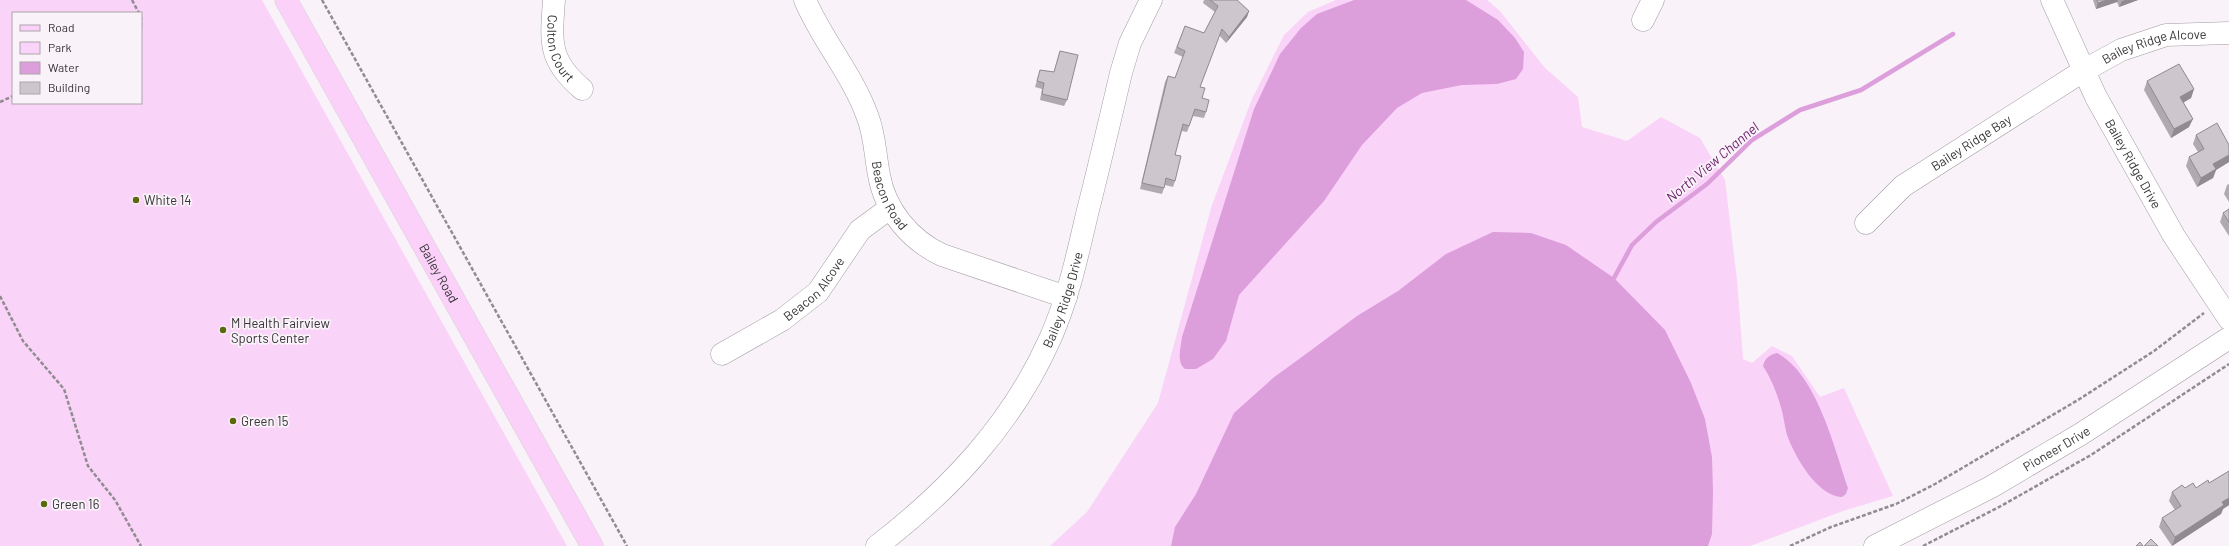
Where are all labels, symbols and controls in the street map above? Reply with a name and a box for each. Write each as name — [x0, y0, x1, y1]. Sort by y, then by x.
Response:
legend — [12, 12, 142, 104]
street label: Colton Court — [544, 14, 578, 85]
text: Road — [48, 20, 75, 34]
street label: Bailey Ridge Alcove — [2099, 26, 2207, 67]
text: Park — [48, 40, 72, 54]
text: Water — [48, 60, 80, 74]
text: Building — [48, 80, 90, 94]
street label: Bailey Ridge Bay — [1928, 111, 2014, 174]
street label: Bailey Ridge Drive — [2102, 116, 2165, 211]
water label: North View Channel — [1662, 118, 1762, 206]
street label: Beacon Road — [869, 160, 911, 233]
place label: White 14 — [144, 192, 192, 208]
marker: White 14 — [131, 195, 141, 205]
street label: Bailey Road — [416, 241, 462, 305]
street label: Bailey Ridge Drive — [1039, 250, 1086, 350]
street label: Beacon Alcove — [780, 254, 847, 324]
place label: M Health Fairview Sports Center — [231, 315, 330, 346]
marker: M Health Fairview Sports Center — [218, 325, 228, 335]
place label: Green 15 — [241, 413, 289, 429]
marker: Green 15 — [228, 416, 238, 426]
street label: Pioneer Drive — [2020, 422, 2093, 475]
place label: Green 16 — [52, 496, 100, 512]
marker: Green 16 — [39, 499, 49, 509]

